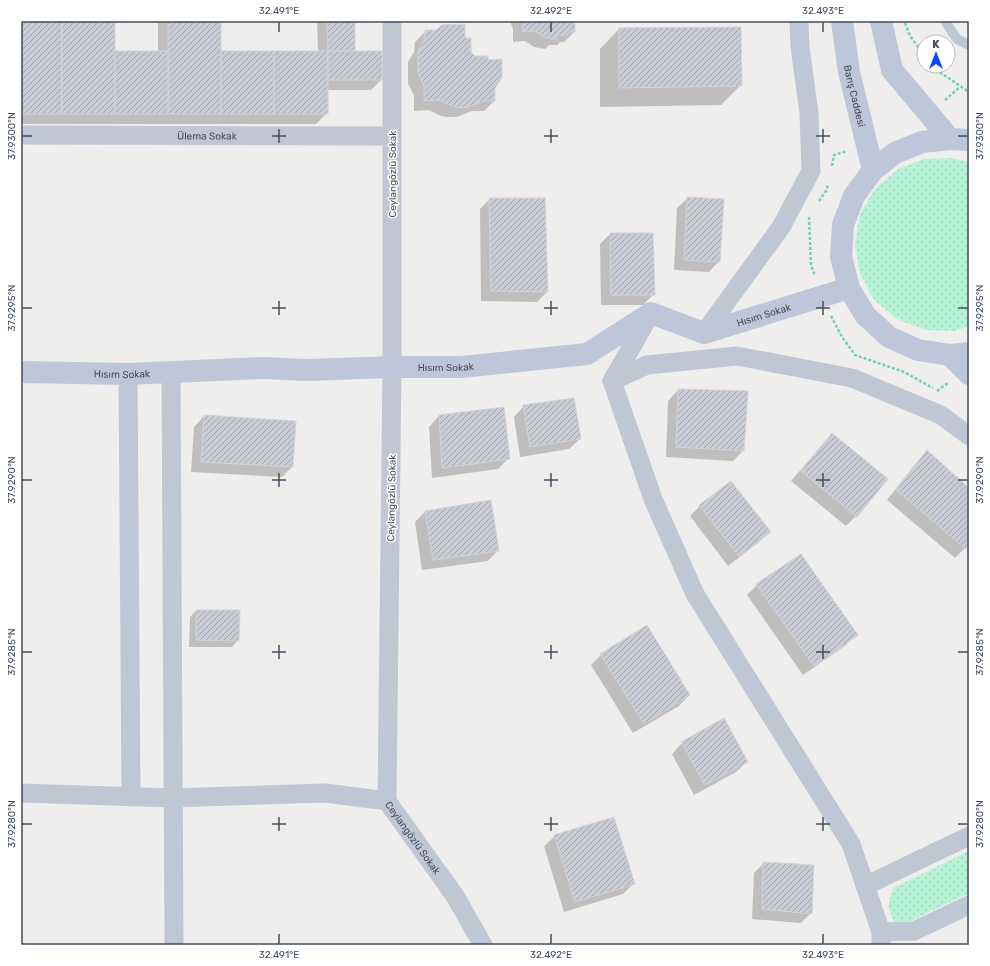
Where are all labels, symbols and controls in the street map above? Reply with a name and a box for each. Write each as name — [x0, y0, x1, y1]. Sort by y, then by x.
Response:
text: 32.491°E — [259, 5, 299, 17]
text: 32.492°E — [530, 5, 572, 17]
text: 32.493°E — [802, 5, 844, 17]
north arrow — [916, 34, 956, 74]
text: K — [932, 38, 940, 51]
street label: Barış Caddesi — [841, 64, 867, 128]
text: 37.9300°N — [6, 112, 18, 160]
text: 37.9300°N — [974, 112, 986, 160]
street label: Ülema Sokak — [177, 130, 238, 143]
street label: Ceylangözlü Sokak — [387, 130, 399, 217]
text: 37.9295°N — [6, 284, 18, 332]
text: 37.9295°N — [974, 284, 986, 332]
street label: Hısım Sokak — [735, 301, 793, 330]
street label: Hısım Sokak — [418, 361, 475, 374]
street label: Hısım Sokak — [94, 368, 151, 381]
street label: Ceylangözlü Sokak — [385, 454, 399, 542]
text: 37.9290°N — [6, 456, 18, 504]
text: 37.9290°N — [974, 456, 986, 504]
text: 37.9285°N — [6, 628, 18, 676]
text: 37.9285°N — [974, 628, 986, 676]
street label: Ceylangözlü Sokak — [382, 799, 443, 878]
text: 37.9280°N — [6, 800, 18, 848]
text: 37.9280°N — [974, 800, 986, 848]
text: 32.491°E — [259, 949, 299, 961]
text: 32.492°E — [530, 949, 572, 961]
text: 32.493°E — [802, 949, 844, 961]

